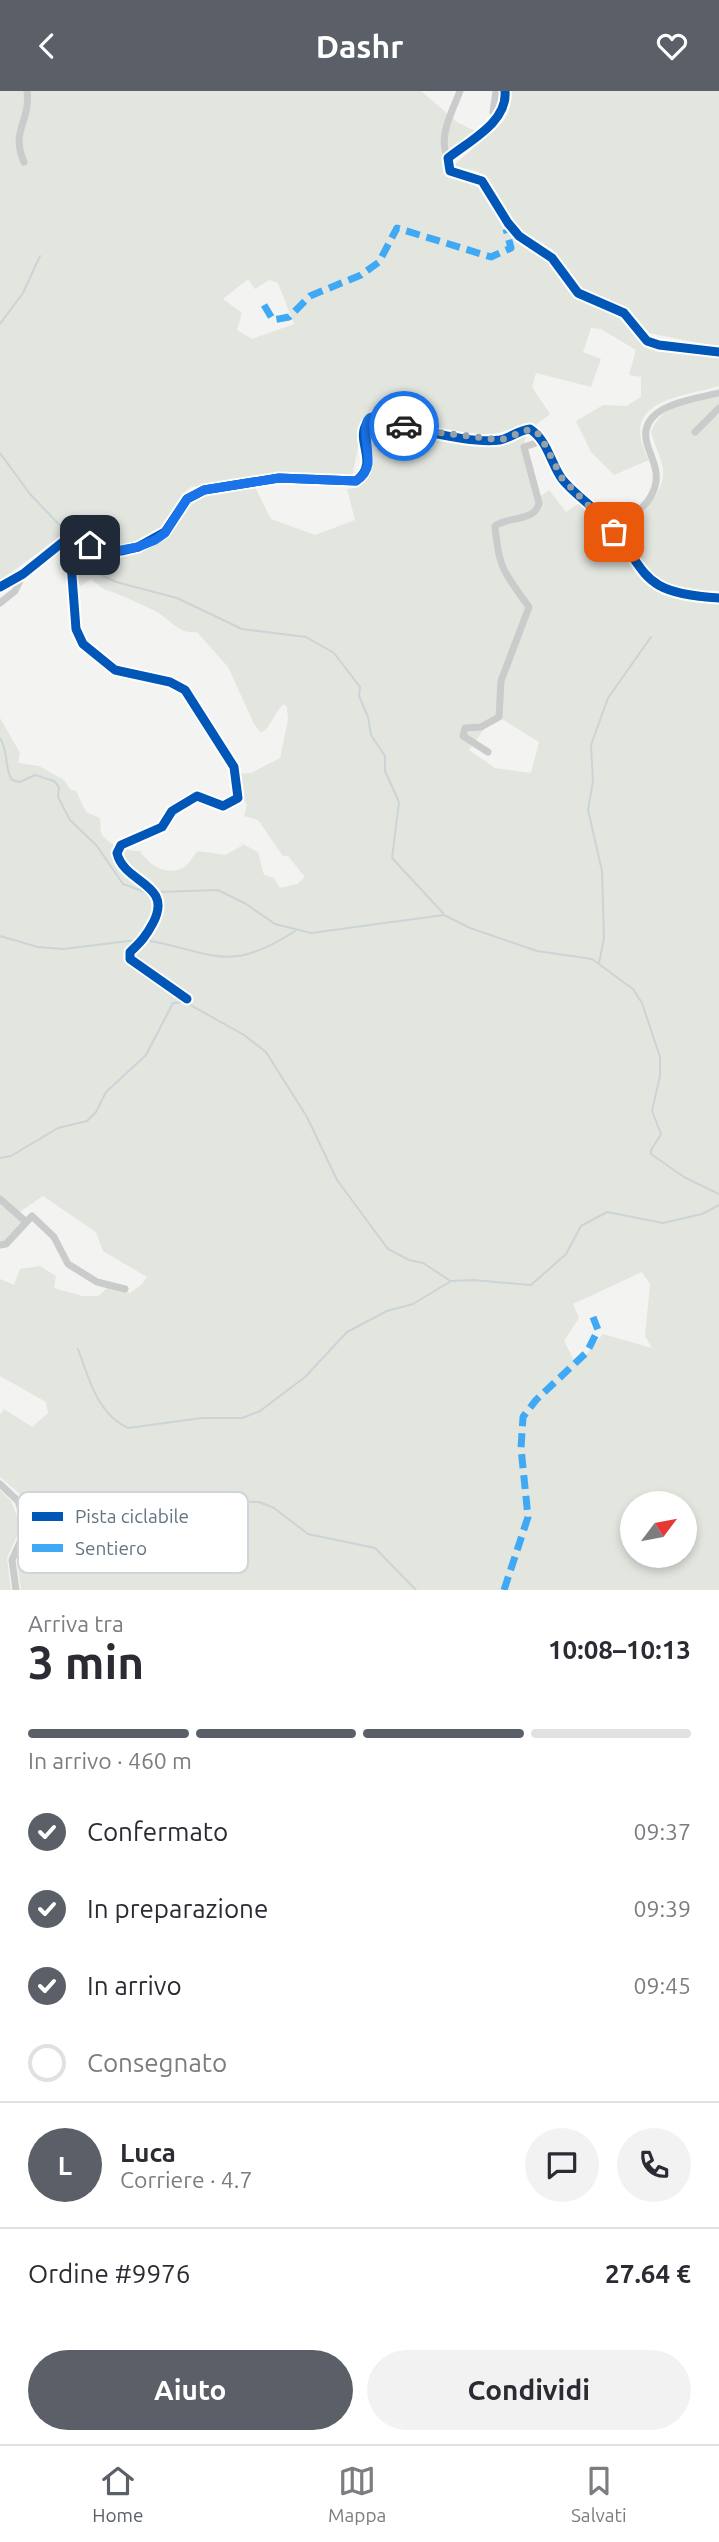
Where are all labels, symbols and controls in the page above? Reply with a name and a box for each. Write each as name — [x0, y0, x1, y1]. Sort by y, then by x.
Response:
icon: back — [28, 27, 66, 65]
icon: heart — [653, 27, 691, 65]
text: Dashr — [316, 28, 403, 64]
courier — [369, 391, 439, 461]
icon: car — [385, 407, 423, 445]
pin — [584, 502, 644, 562]
icon: bag — [595, 513, 633, 551]
pin — [60, 515, 120, 575]
icon: home — [71, 526, 109, 564]
north arrow — [620, 1491, 696, 1568]
map controls — [620, 1491, 697, 1568]
legend — [18, 1492, 248, 1573]
text: Pista ciclabile — [75, 1505, 189, 1527]
text: Sentiero — [75, 1537, 147, 1559]
text: Arriva tra — [28, 1611, 124, 1636]
text: 10:08–10:13 — [548, 1635, 691, 1664]
text: 3 min — [28, 1636, 144, 1688]
text: In arrivo · 460 m — [28, 1748, 192, 1773]
icon: check — [28, 1813, 66, 1851]
text: Confermato — [87, 1817, 228, 1846]
text: 09:37 — [633, 1819, 691, 1844]
icon: check — [28, 1890, 66, 1928]
text: In preparazione — [87, 1894, 268, 1923]
text: 09:39 — [633, 1896, 691, 1921]
icon: check — [28, 1967, 66, 2005]
text: In arrivo — [87, 1971, 182, 2000]
text: 09:45 — [633, 1973, 691, 1998]
text: Consegnato — [87, 2048, 227, 2077]
button: chat — [525, 2128, 599, 2202]
button: phone — [617, 2128, 691, 2202]
text: Luca — [120, 2138, 176, 2167]
text: L — [58, 2151, 72, 2180]
text: Corriere · 4.7 — [120, 2167, 252, 2192]
text: Ordine #9976 — [28, 2259, 190, 2288]
text: 27.64 € — [605, 2259, 691, 2288]
button: Aiuto — [28, 2350, 353, 2430]
button: Condividi — [367, 2350, 691, 2430]
tab: Home — [92, 2462, 144, 2526]
tab: Mappa — [328, 2462, 386, 2526]
tab: Salvati — [571, 2462, 627, 2526]

